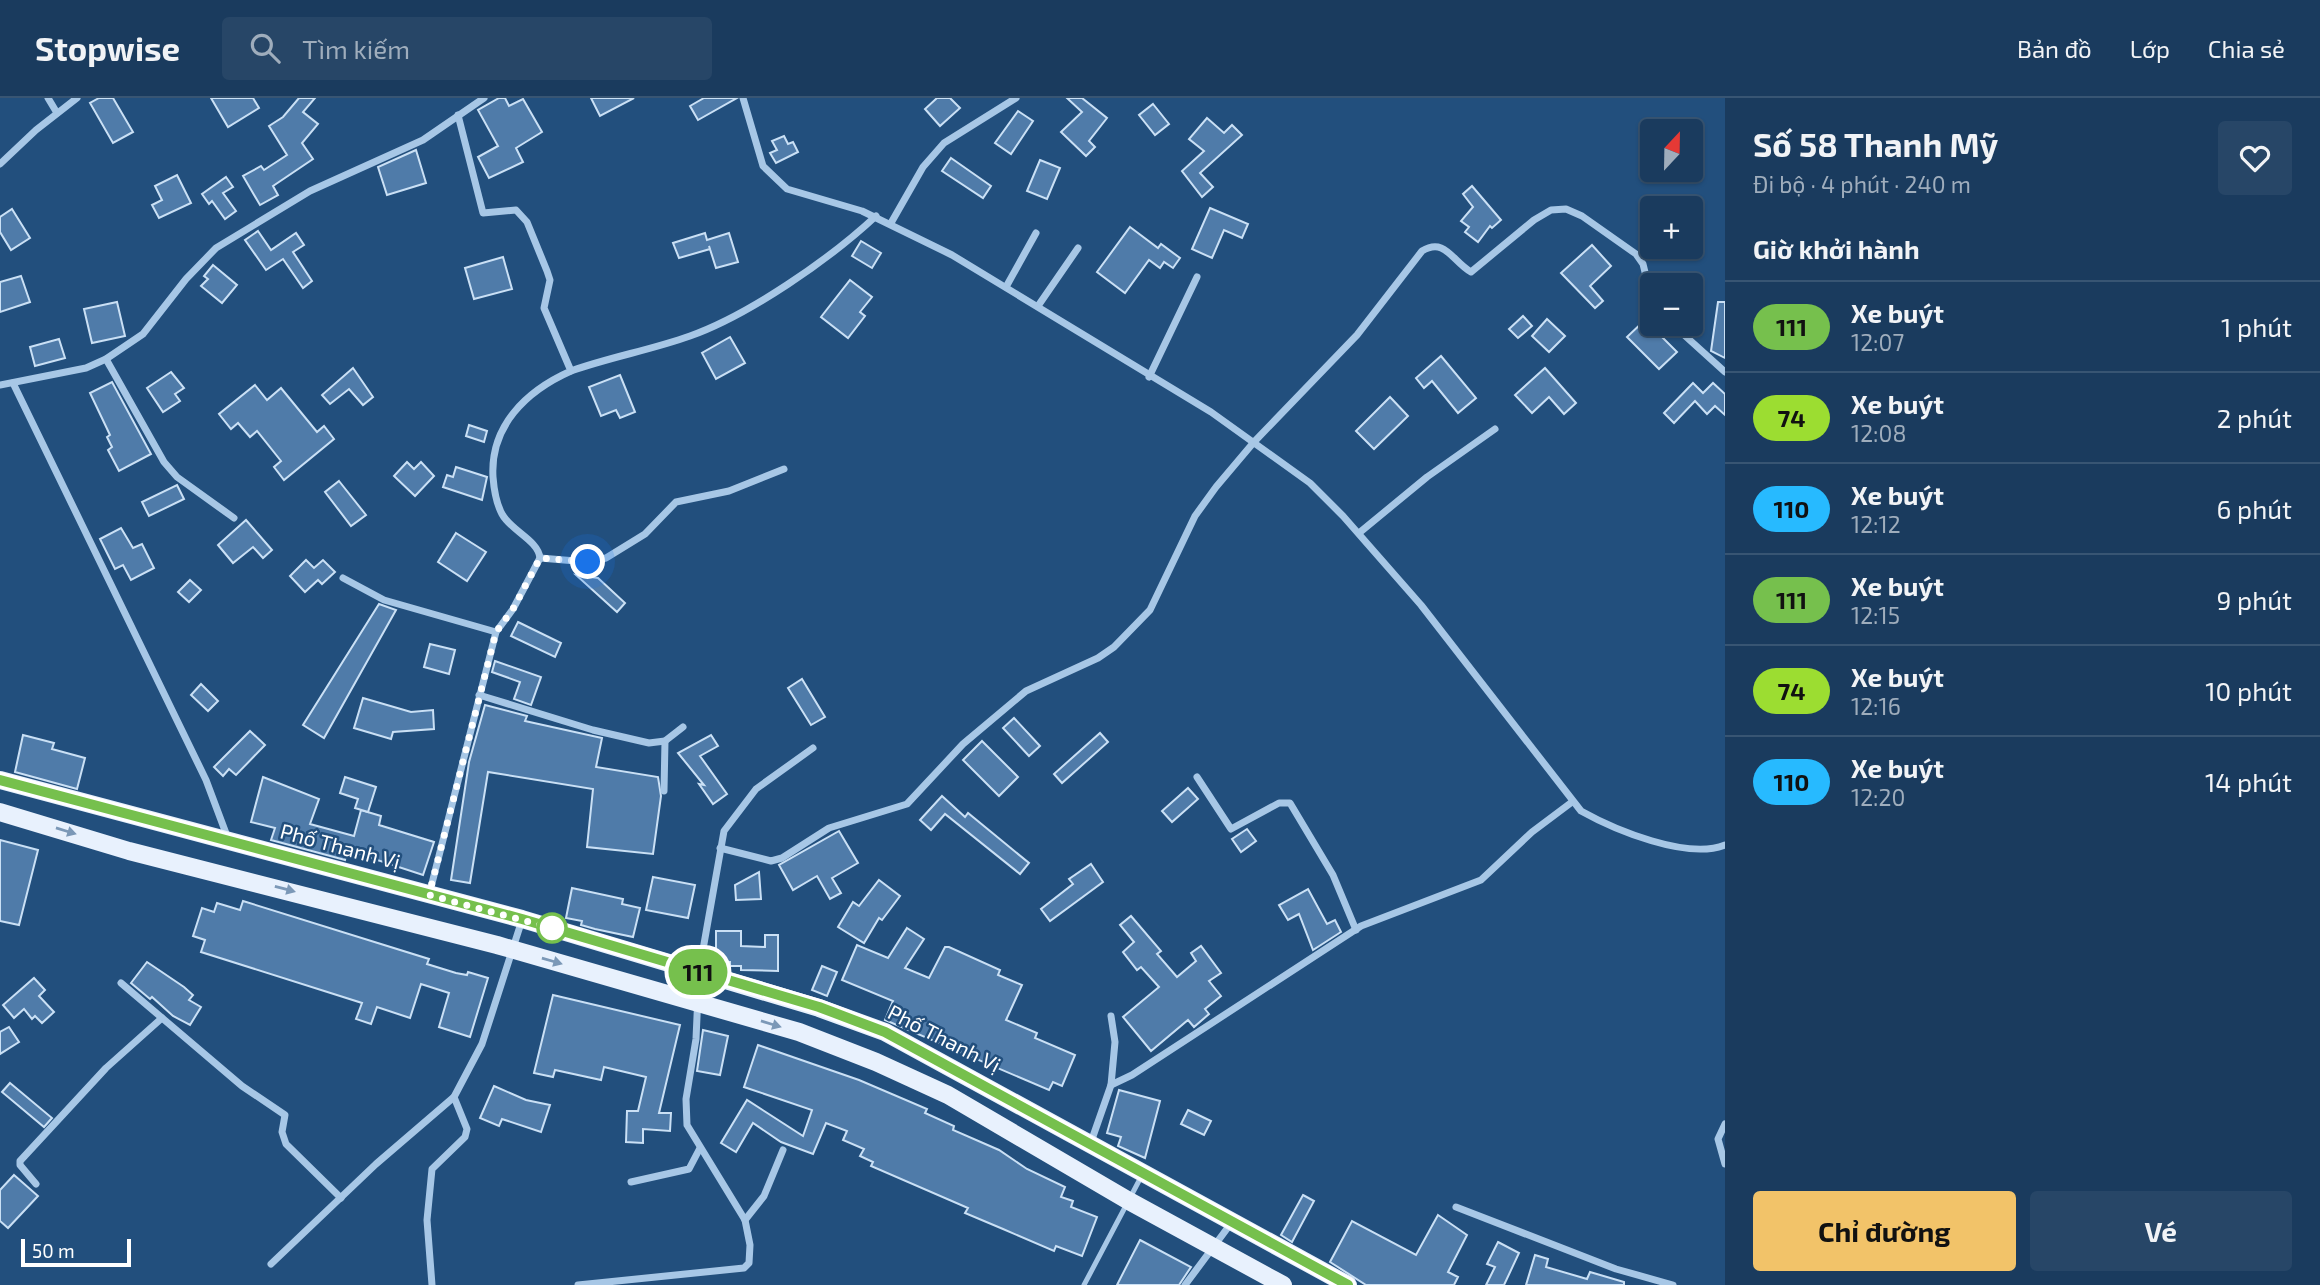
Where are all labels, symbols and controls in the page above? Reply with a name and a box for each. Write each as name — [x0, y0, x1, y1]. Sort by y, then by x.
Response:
search box — [222, 17, 712, 80]
text: Stopwise — [35, 28, 180, 68]
icon: search — [246, 29, 284, 67]
text: Tìm kiếm — [302, 33, 410, 64]
text: Bản đồ — [2017, 34, 2092, 63]
text: Lớp — [2130, 34, 2170, 63]
text: Chia sẻ — [2208, 34, 2285, 63]
north arrow — [1640, 119, 1703, 182]
map controls — [1640, 119, 1703, 336]
button: heart — [2218, 121, 2292, 195]
text: Số 58 Thanh Mỹ — [1753, 124, 1998, 164]
text: Đi bộ · 4 phút · 240 m — [1753, 170, 1971, 198]
button: + — [1640, 196, 1703, 259]
text: Giờ khởi hành — [1753, 233, 1920, 264]
button: − — [1640, 273, 1703, 336]
text: Xe buýt — [1851, 297, 1944, 328]
text: 1 phút — [2221, 311, 2292, 342]
text: 111 — [1776, 312, 1807, 341]
text: 12:07 — [1851, 328, 1904, 356]
text: Xe buýt — [1851, 388, 1944, 419]
text: 2 phút — [2217, 402, 2292, 433]
text: 74 — [1778, 403, 1805, 432]
text: 12:08 — [1851, 419, 1906, 447]
text: Xe buýt — [1851, 479, 1944, 510]
text: 6 phút — [2216, 493, 2292, 524]
text: 110 — [1774, 494, 1809, 523]
text: 12:12 — [1851, 510, 1901, 538]
your location — [570, 544, 605, 579]
text: Xe buýt — [1851, 570, 1944, 601]
text: 9 phút — [2216, 584, 2292, 615]
text: 111 — [1776, 585, 1807, 614]
text: 12:15 — [1851, 601, 1900, 629]
text: Xe buýt — [1851, 661, 1944, 692]
text: 10 phút — [2205, 675, 2292, 706]
text: 74 — [1778, 676, 1805, 705]
text: 12:16 — [1851, 692, 1901, 720]
text: Xe buýt — [1851, 752, 1944, 783]
text: 14 phút — [2205, 766, 2292, 797]
text: 110 — [1774, 767, 1809, 796]
text: 12:20 — [1851, 783, 1905, 811]
street label: Phố Thanh Vị — [278, 818, 403, 874]
one-way arrow — [55, 826, 76, 837]
one-way arrow — [275, 884, 297, 895]
unlabelled marker — [537, 913, 567, 943]
line badge: 111 — [658, 949, 738, 995]
one-way arrow — [542, 957, 563, 967]
text: 111 — [682, 957, 714, 986]
street label: Phố Thanh Vị — [884, 999, 1005, 1077]
one-way arrow — [761, 1019, 782, 1030]
button: Chỉ đường — [1753, 1191, 2016, 1271]
button: Vé — [2030, 1191, 2292, 1271]
scale bar — [21, 1236, 131, 1268]
text: 50 m — [32, 1239, 75, 1262]

